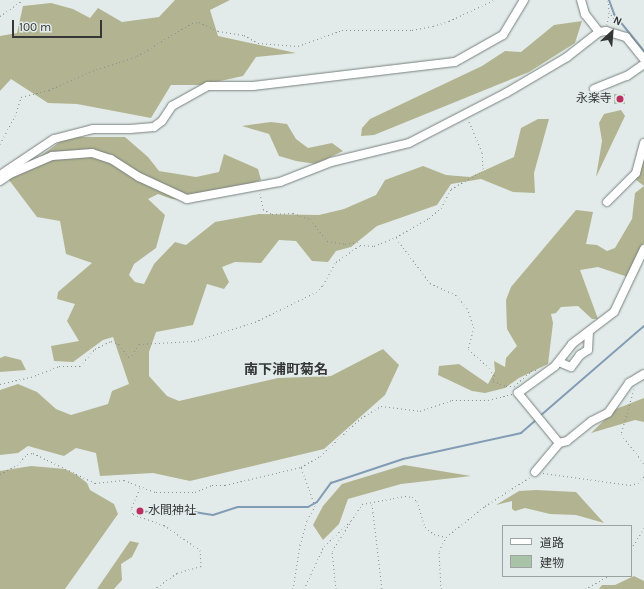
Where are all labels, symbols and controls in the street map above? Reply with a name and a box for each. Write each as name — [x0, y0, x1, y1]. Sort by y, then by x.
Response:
scale bar — [14, 12, 104, 38]
north arrow — [592, 12, 632, 52]
text: N — [611, 13, 624, 28]
text: 100 m — [19, 20, 51, 34]
place label: 永楽寺 — [576, 92, 612, 106]
marker: 永楽寺 — [615, 94, 625, 104]
district label: 南下浦町菊名 — [244, 362, 328, 378]
place label: 水間神社 — [148, 504, 196, 518]
marker: 水間神社 — [135, 506, 145, 516]
legend — [502, 525, 632, 577]
text: 道路 — [540, 536, 564, 550]
text: 建物 — [540, 556, 564, 570]

